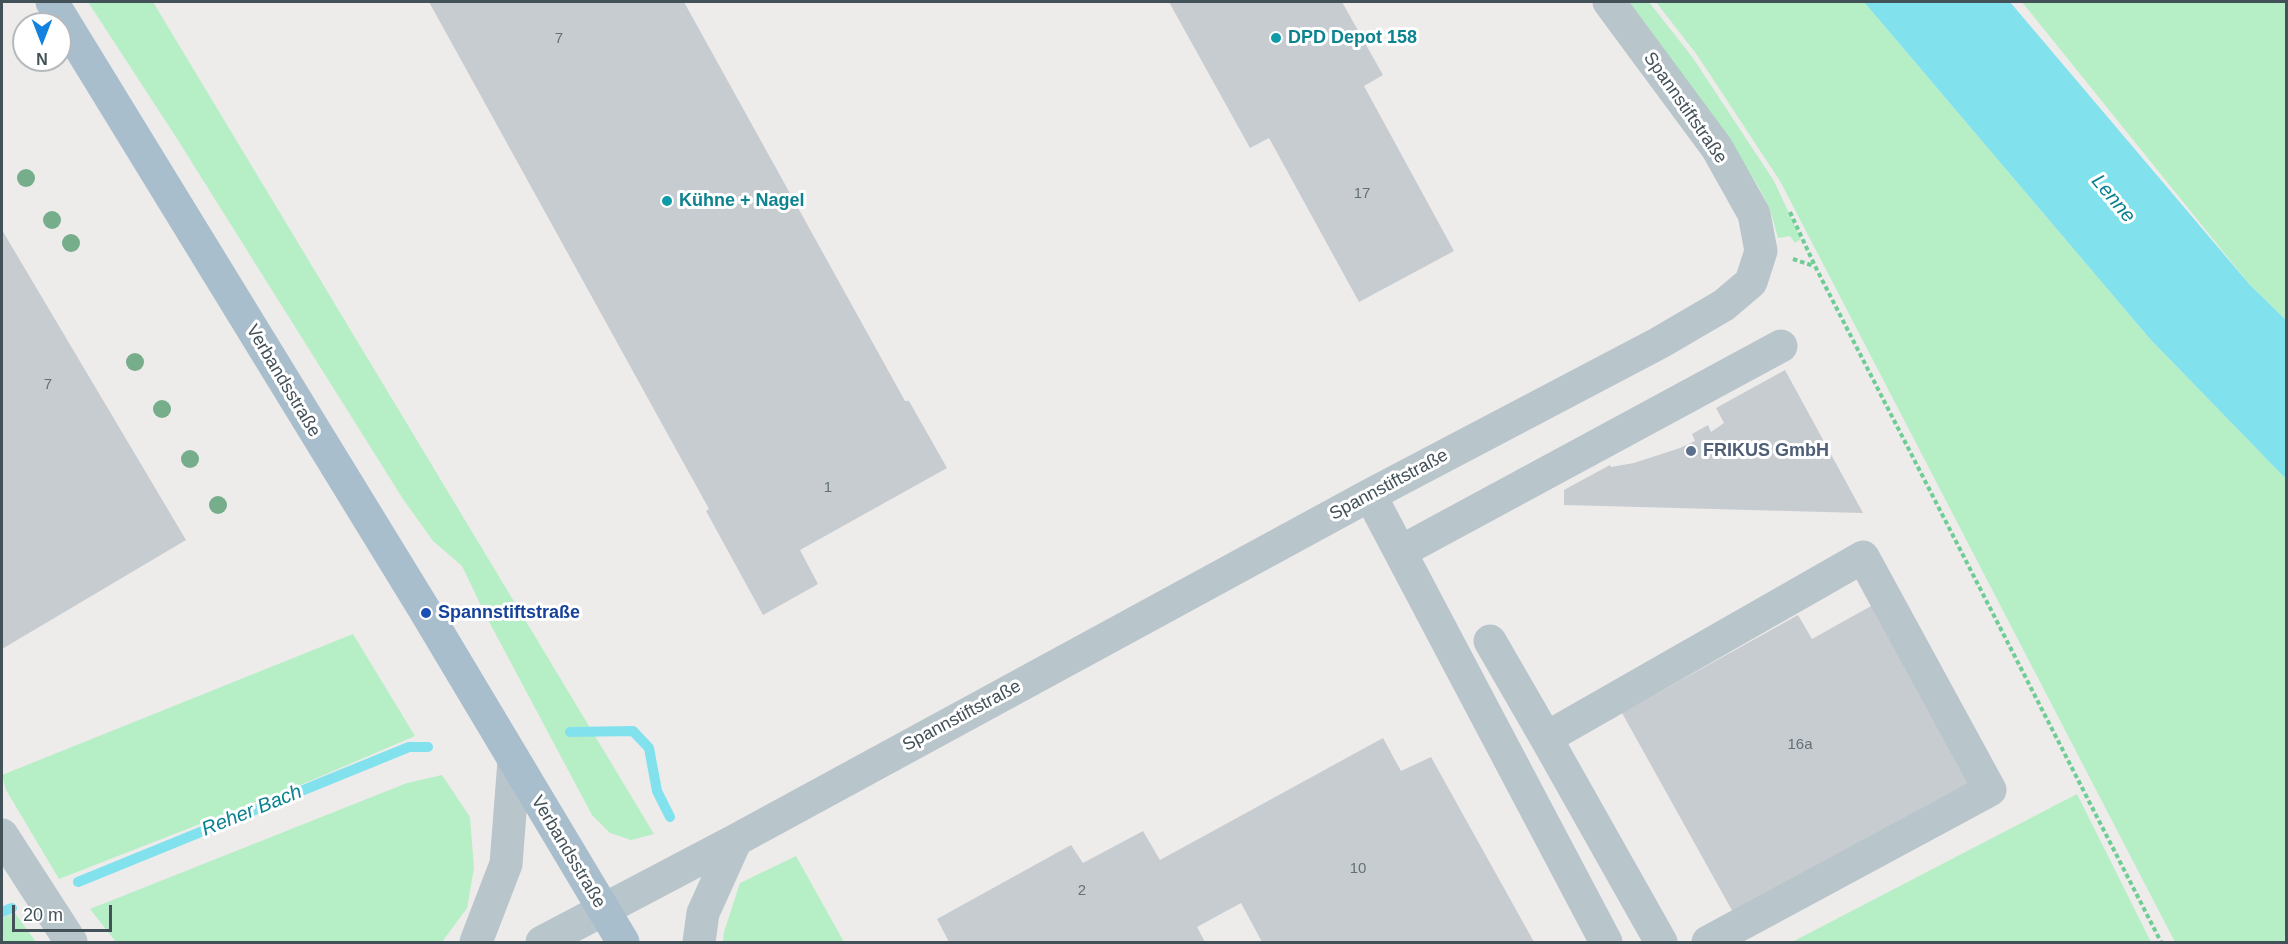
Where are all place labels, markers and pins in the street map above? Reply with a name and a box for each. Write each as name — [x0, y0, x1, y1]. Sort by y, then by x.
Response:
place label: DPD Depot 158 — [1288, 27, 1417, 49]
marker: DPD Depot 158 — [1269, 31, 1283, 45]
place label: Kühne + Nagel — [679, 190, 805, 212]
marker: Kühne + Nagel — [660, 194, 674, 208]
place label: FRIKUS GmbH — [1703, 440, 1829, 462]
marker: FRIKUS GmbH — [1684, 444, 1698, 458]
place label: Spannstiftstraße — [438, 602, 580, 624]
marker: Spannstiftstraße — [419, 606, 433, 620]

